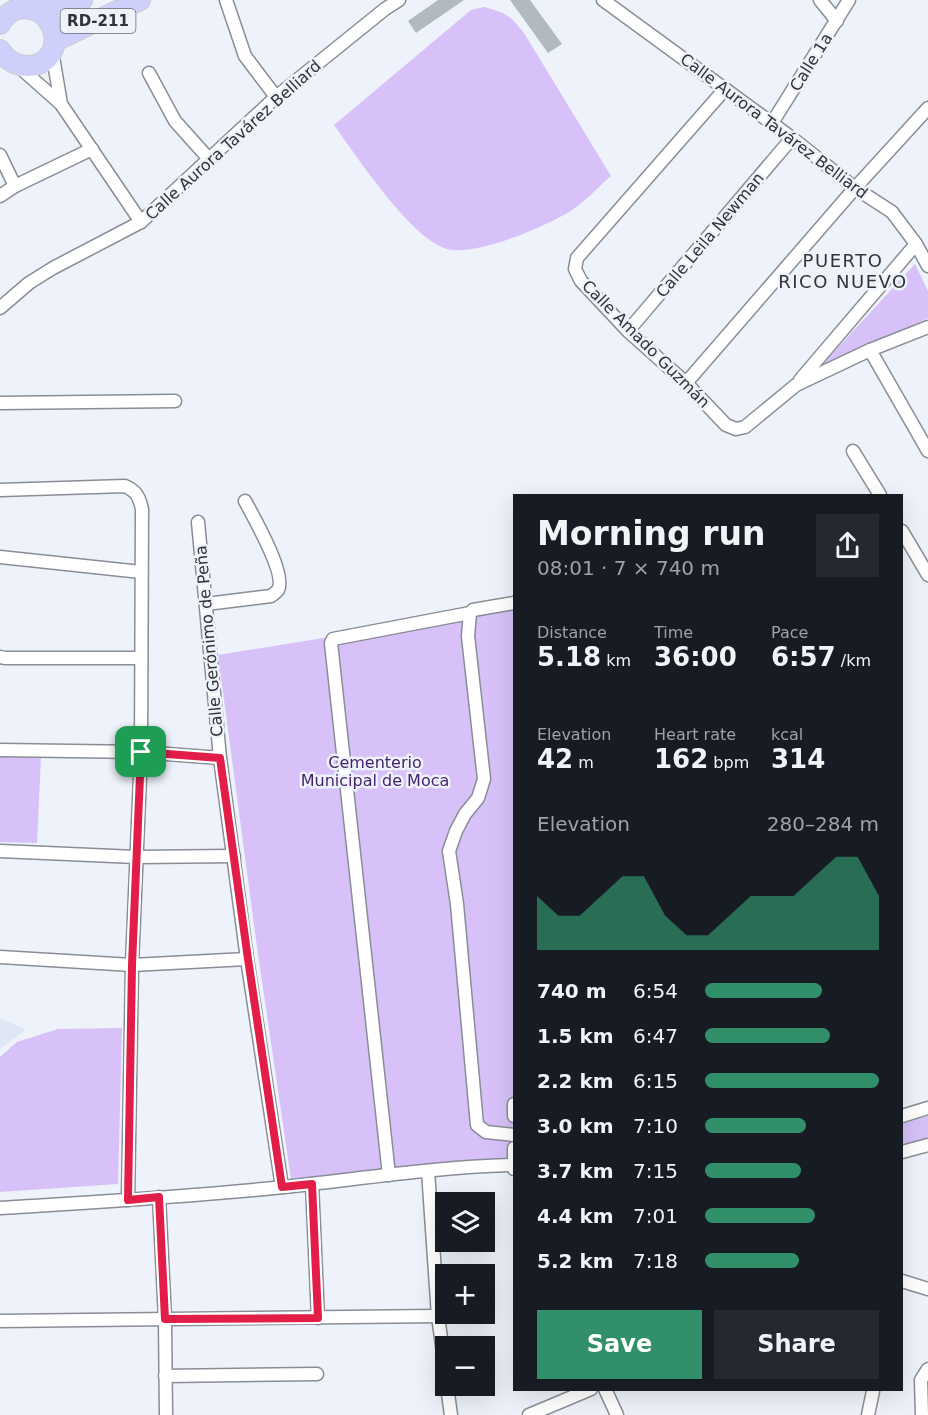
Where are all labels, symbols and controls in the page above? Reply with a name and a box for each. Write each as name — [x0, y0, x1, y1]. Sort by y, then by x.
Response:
road number: RD-211 — [60, 9, 136, 33]
street label: Calle 1a — [786, 29, 836, 95]
street label: Calle Aurora Tavárez Belliard — [677, 49, 871, 203]
street label: Calle Aurora Tavárez Belliard — [141, 56, 325, 224]
street label: Calle Leila Newman — [652, 169, 768, 301]
district label: PUERTO RICO NUEVO — [778, 250, 908, 292]
street label: Calle Amado Guzmán — [578, 276, 714, 412]
text: Morning run — [537, 514, 765, 553]
button: share — [816, 514, 879, 577]
street label: Calle Gerónimo de Peña — [191, 545, 227, 737]
text: 08:01 · 7 × 740 m — [537, 556, 720, 580]
text: Distance — [537, 623, 607, 642]
text: Time — [654, 623, 693, 642]
text: Pace — [771, 623, 808, 642]
text: 5.18 — [537, 642, 601, 672]
text: 36:00 — [654, 642, 737, 672]
text: 6:57 — [771, 642, 836, 672]
text: km — [601, 651, 631, 670]
text: /km — [836, 651, 871, 670]
text: Elevation — [537, 725, 611, 744]
text: Heart rate — [654, 725, 736, 744]
text: kcal — [771, 725, 803, 744]
pin — [115, 726, 166, 777]
icon: arrive — [124, 735, 157, 768]
text: 42 — [537, 744, 573, 774]
text: 162 — [654, 744, 708, 774]
text: 314 — [771, 744, 825, 774]
park label: Cementerio Municipal de Moca — [301, 753, 449, 790]
text: m — [573, 753, 594, 772]
text: bpm — [708, 753, 749, 772]
text: Elevation — [537, 812, 630, 836]
text: 280–284 m — [767, 812, 879, 836]
text: 740 m — [537, 979, 607, 1003]
text: 6:54 — [633, 979, 678, 1003]
text: 1.5 km — [537, 1024, 614, 1048]
text: 6:47 — [633, 1024, 678, 1048]
text: 2.2 km — [537, 1069, 614, 1093]
text: 6:15 — [633, 1069, 678, 1093]
text: 3.0 km — [537, 1114, 614, 1138]
text: 7:10 — [633, 1114, 678, 1138]
text: 3.7 km — [537, 1159, 614, 1183]
text: 7:15 — [633, 1159, 678, 1183]
map controls — [435, 1192, 495, 1396]
button: layers — [435, 1192, 495, 1252]
text: 4.4 km — [537, 1204, 614, 1228]
text: 7:01 — [633, 1204, 678, 1228]
text: 5.2 km — [537, 1249, 614, 1273]
text: 7:18 — [633, 1249, 678, 1273]
button: + — [435, 1264, 495, 1324]
button: Save — [537, 1310, 702, 1379]
button: Share — [714, 1310, 879, 1379]
button: − — [435, 1336, 495, 1396]

